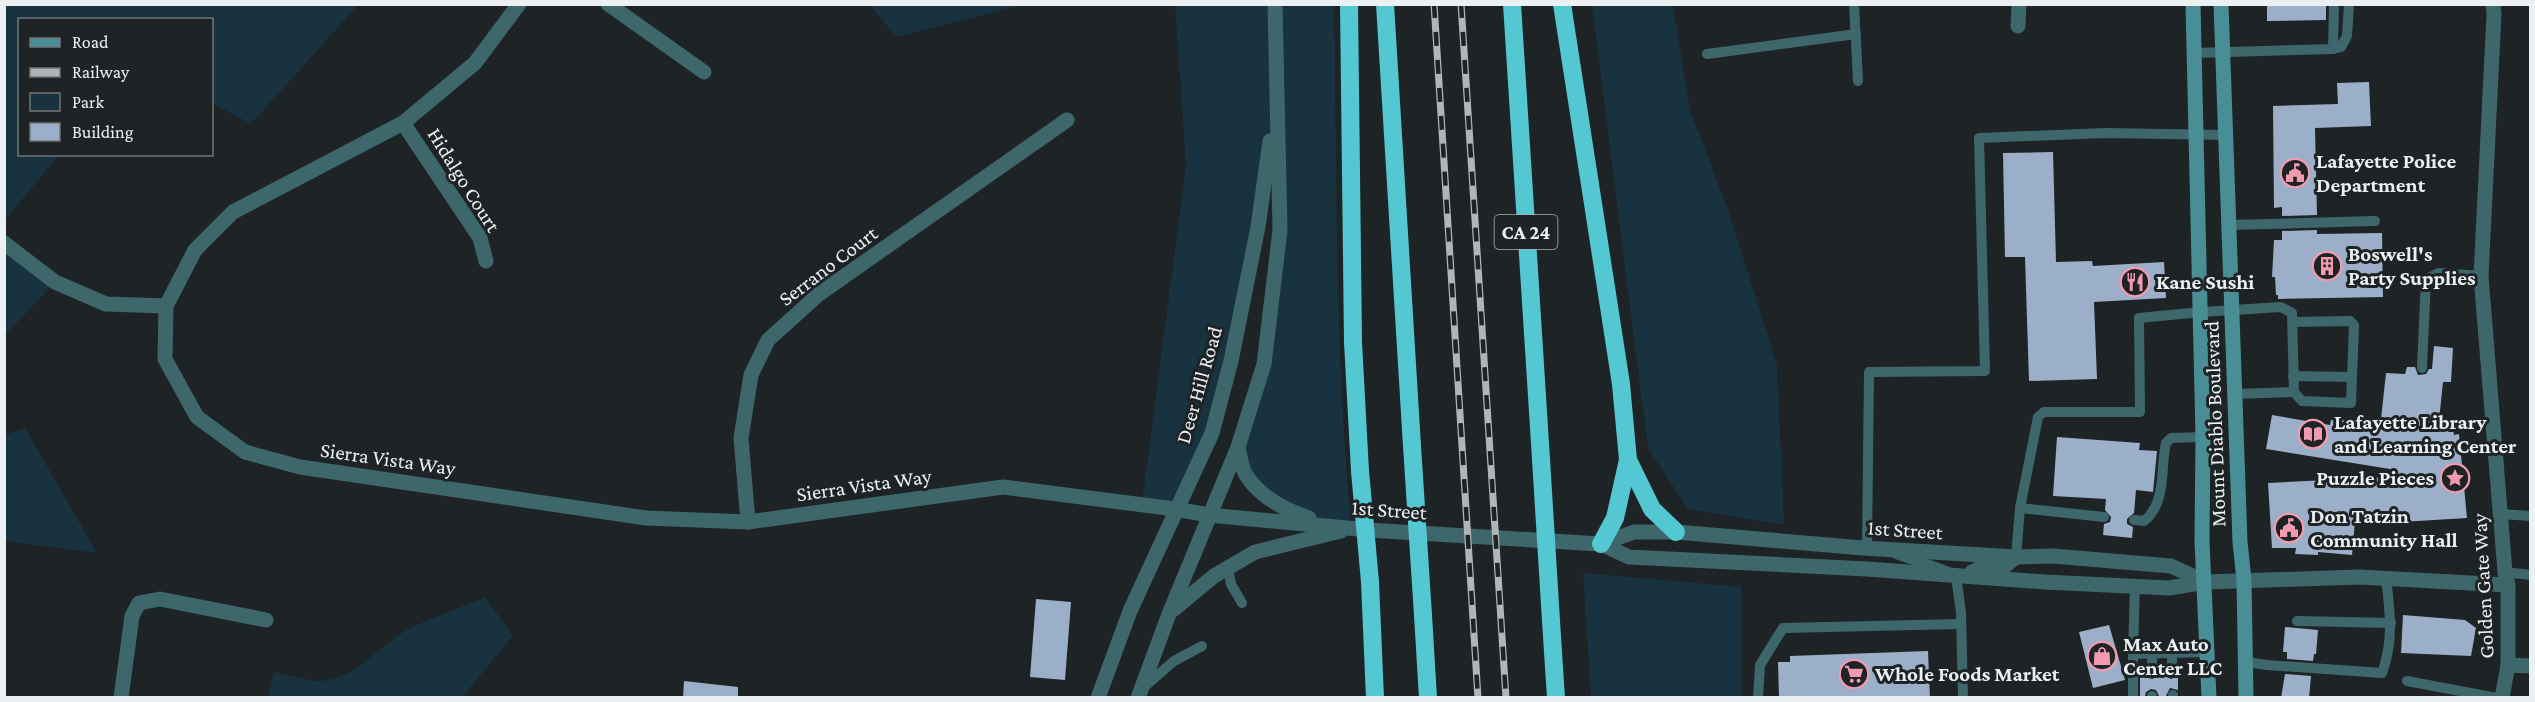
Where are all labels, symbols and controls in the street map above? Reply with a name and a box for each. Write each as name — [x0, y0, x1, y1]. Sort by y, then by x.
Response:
legend — [18, 18, 213, 156]
text: Road — [72, 32, 109, 52]
text: Railway — [72, 62, 130, 82]
text: Park — [72, 92, 104, 112]
text: Building — [72, 122, 134, 142]
street label: Hidalgo Court — [422, 124, 506, 237]
place label: Lafayette Police Department — [2316, 149, 2456, 197]
public building icon: Lafayette Police Department — [2279, 157, 2311, 189]
road number: CA 24 — [1494, 215, 1558, 249]
street label: Serrano Court — [774, 221, 883, 311]
place label: Boswell's Party Supplies — [2348, 242, 2476, 290]
building icon: Boswell's Party Supplies — [2311, 250, 2343, 282]
restaurant icon: Kane Sushi — [2119, 266, 2151, 298]
place label: Kane Sushi — [2156, 270, 2254, 294]
street label: Mount Diablo Boulevard — [2199, 321, 2231, 527]
street label: Deer Hill Road — [1171, 324, 1227, 446]
place label: Lafayette Library and Learning Center — [2334, 410, 2517, 458]
library icon: Lafayette Library and Learning Center — [2297, 418, 2329, 450]
street label: Sierra Vista Way — [319, 438, 457, 480]
place icon: Puzzle Pieces — [2439, 462, 2471, 494]
street label: Sierra Vista Way — [795, 464, 933, 506]
place label: Puzzle Pieces — [2316, 466, 2434, 490]
street label: 1st Street — [1351, 495, 1428, 525]
place label: Don Tatzin Community Hall — [2310, 504, 2458, 552]
public building icon: Don Tatzin Community Hall — [2273, 512, 2305, 544]
street label: Golden Gate Way — [2467, 512, 2499, 659]
street label: 1st Street — [1867, 515, 1944, 545]
place label: Max Auto Center LLC — [2123, 632, 2223, 680]
shop icon: Max Auto Center LLC — [2086, 640, 2118, 672]
supermarket icon: Whole Foods Market — [1838, 658, 1870, 690]
place label: Whole Foods Market — [1874, 662, 2060, 686]

